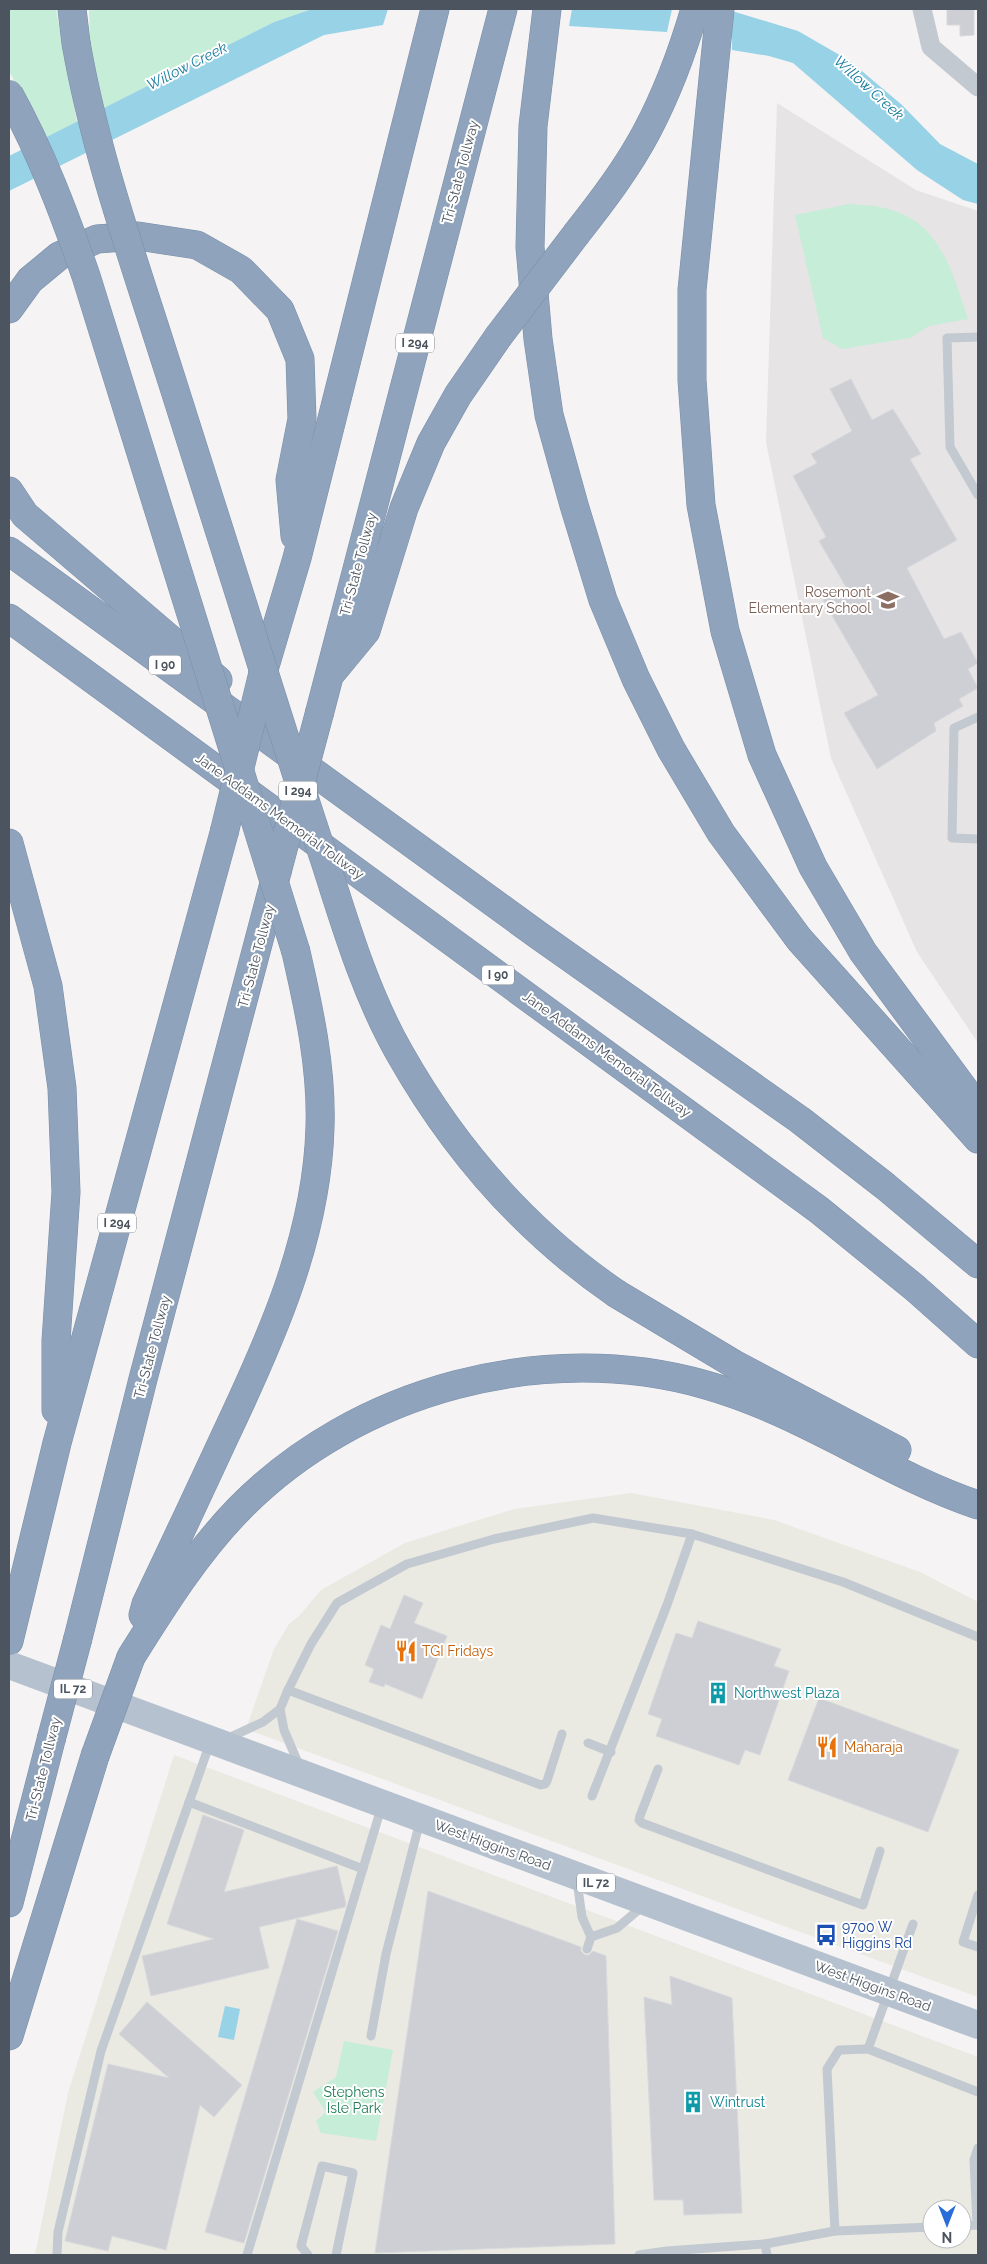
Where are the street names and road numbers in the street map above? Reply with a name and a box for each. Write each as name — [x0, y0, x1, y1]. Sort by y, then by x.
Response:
street label: Tri-State Tollway — [438, 118, 482, 226]
road number: I 294 — [396, 333, 434, 352]
street label: Tri-State Tollway — [336, 510, 380, 618]
road number: I 90 — [149, 656, 181, 674]
street label: Jane Addams Memorial Tollway — [193, 750, 367, 883]
road number: I 294 — [279, 781, 317, 800]
street label: Tri-State Tollway — [234, 902, 278, 1010]
road number: I 90 — [482, 966, 514, 984]
street label: Jane Addams Memorial Tollway — [520, 988, 694, 1121]
road number: I 294 — [98, 1214, 136, 1232]
street label: Tri-State Tollway — [130, 1293, 174, 1401]
road number: IL 72 — [54, 1680, 92, 1698]
street label: Tri-State Tollway — [22, 1715, 64, 1823]
street label: West Higgins Road — [433, 1816, 553, 1874]
road number: IL 72 — [577, 1874, 615, 1892]
street label: West Higgins Road — [813, 1957, 933, 2015]

